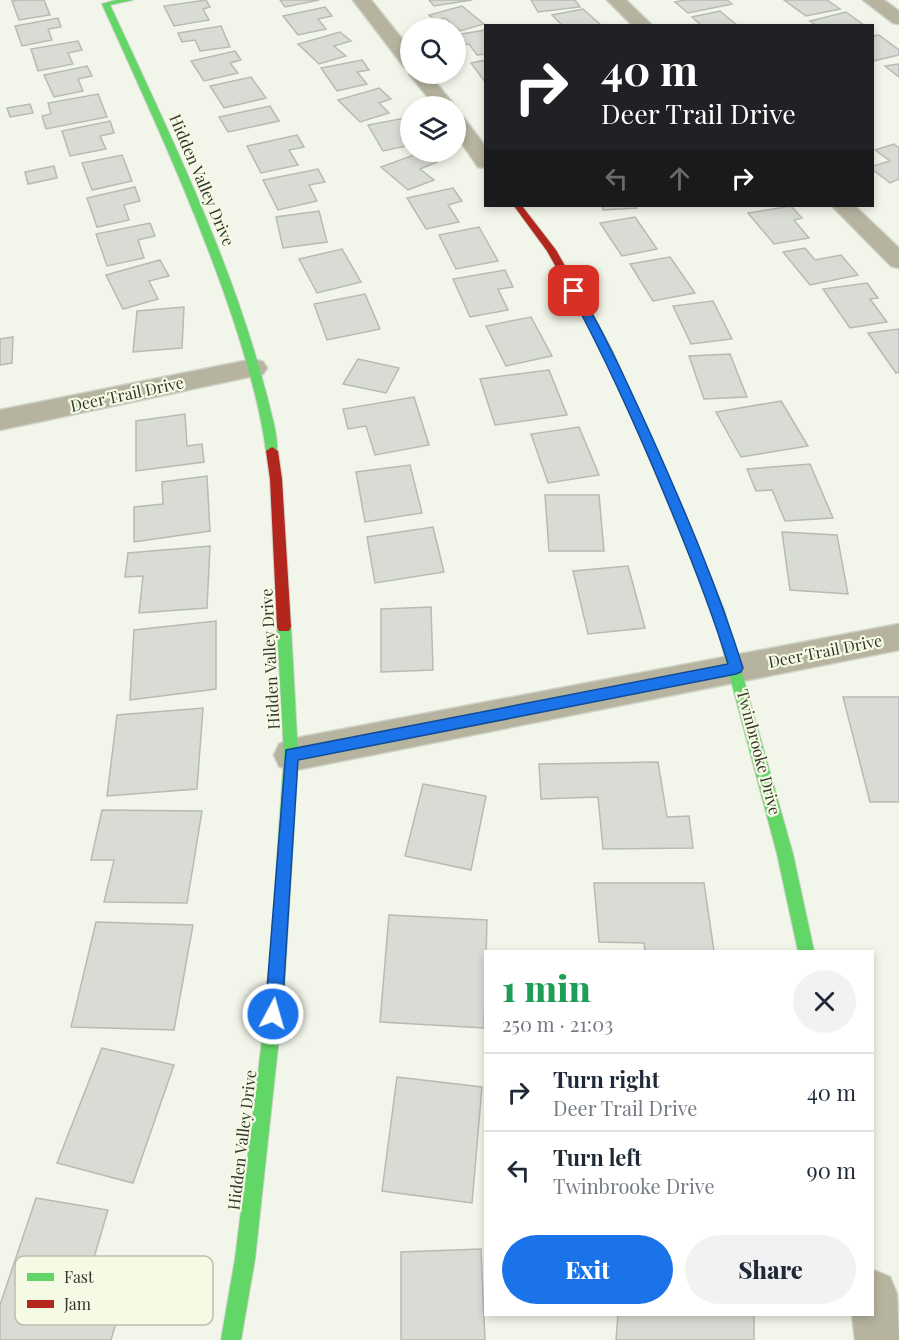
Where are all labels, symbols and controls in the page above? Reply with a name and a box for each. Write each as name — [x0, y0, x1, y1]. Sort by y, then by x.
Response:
map controls — [400, 18, 466, 162]
button: search — [400, 18, 466, 84]
text: 40 m — [601, 41, 698, 97]
icon: right — [502, 48, 580, 126]
text: Deer Trail Drive — [601, 95, 796, 131]
button: layers — [400, 96, 466, 162]
street label: Hidden Valley Drive — [165, 111, 240, 249]
icon: left — [600, 162, 633, 195]
icon: ahead — [663, 162, 696, 195]
icon: right — [726, 162, 759, 195]
pin — [548, 265, 599, 316]
icon: arrive — [557, 274, 590, 307]
street label: Deer Trail Drive — [68, 371, 186, 416]
street label: Hidden Valley Drive — [255, 588, 284, 730]
street label: Deer Trail Drive — [766, 629, 884, 672]
street label: Twinbrooke Drive — [733, 687, 786, 817]
text: 1 min — [502, 963, 591, 1011]
button: close — [793, 970, 856, 1033]
position arrow — [241, 982, 305, 1046]
text: 250 m · 21:03 — [502, 1010, 613, 1037]
text: Turn right — [553, 1064, 659, 1094]
street label: Hidden Valley Drive — [222, 1069, 261, 1211]
icon: right — [502, 1076, 535, 1109]
text: 40 m — [807, 1077, 856, 1107]
text: Deer Trail Drive — [553, 1094, 697, 1121]
text: Turn left — [553, 1142, 642, 1172]
icon: left — [502, 1154, 535, 1187]
text: 90 m — [807, 1155, 856, 1185]
text: Twinbrooke Drive — [553, 1172, 715, 1199]
button: Exit — [502, 1235, 673, 1304]
button: Share — [685, 1235, 856, 1304]
legend — [15, 1256, 213, 1325]
text: Fast — [64, 1266, 94, 1287]
text: Jam — [63, 1293, 91, 1314]

